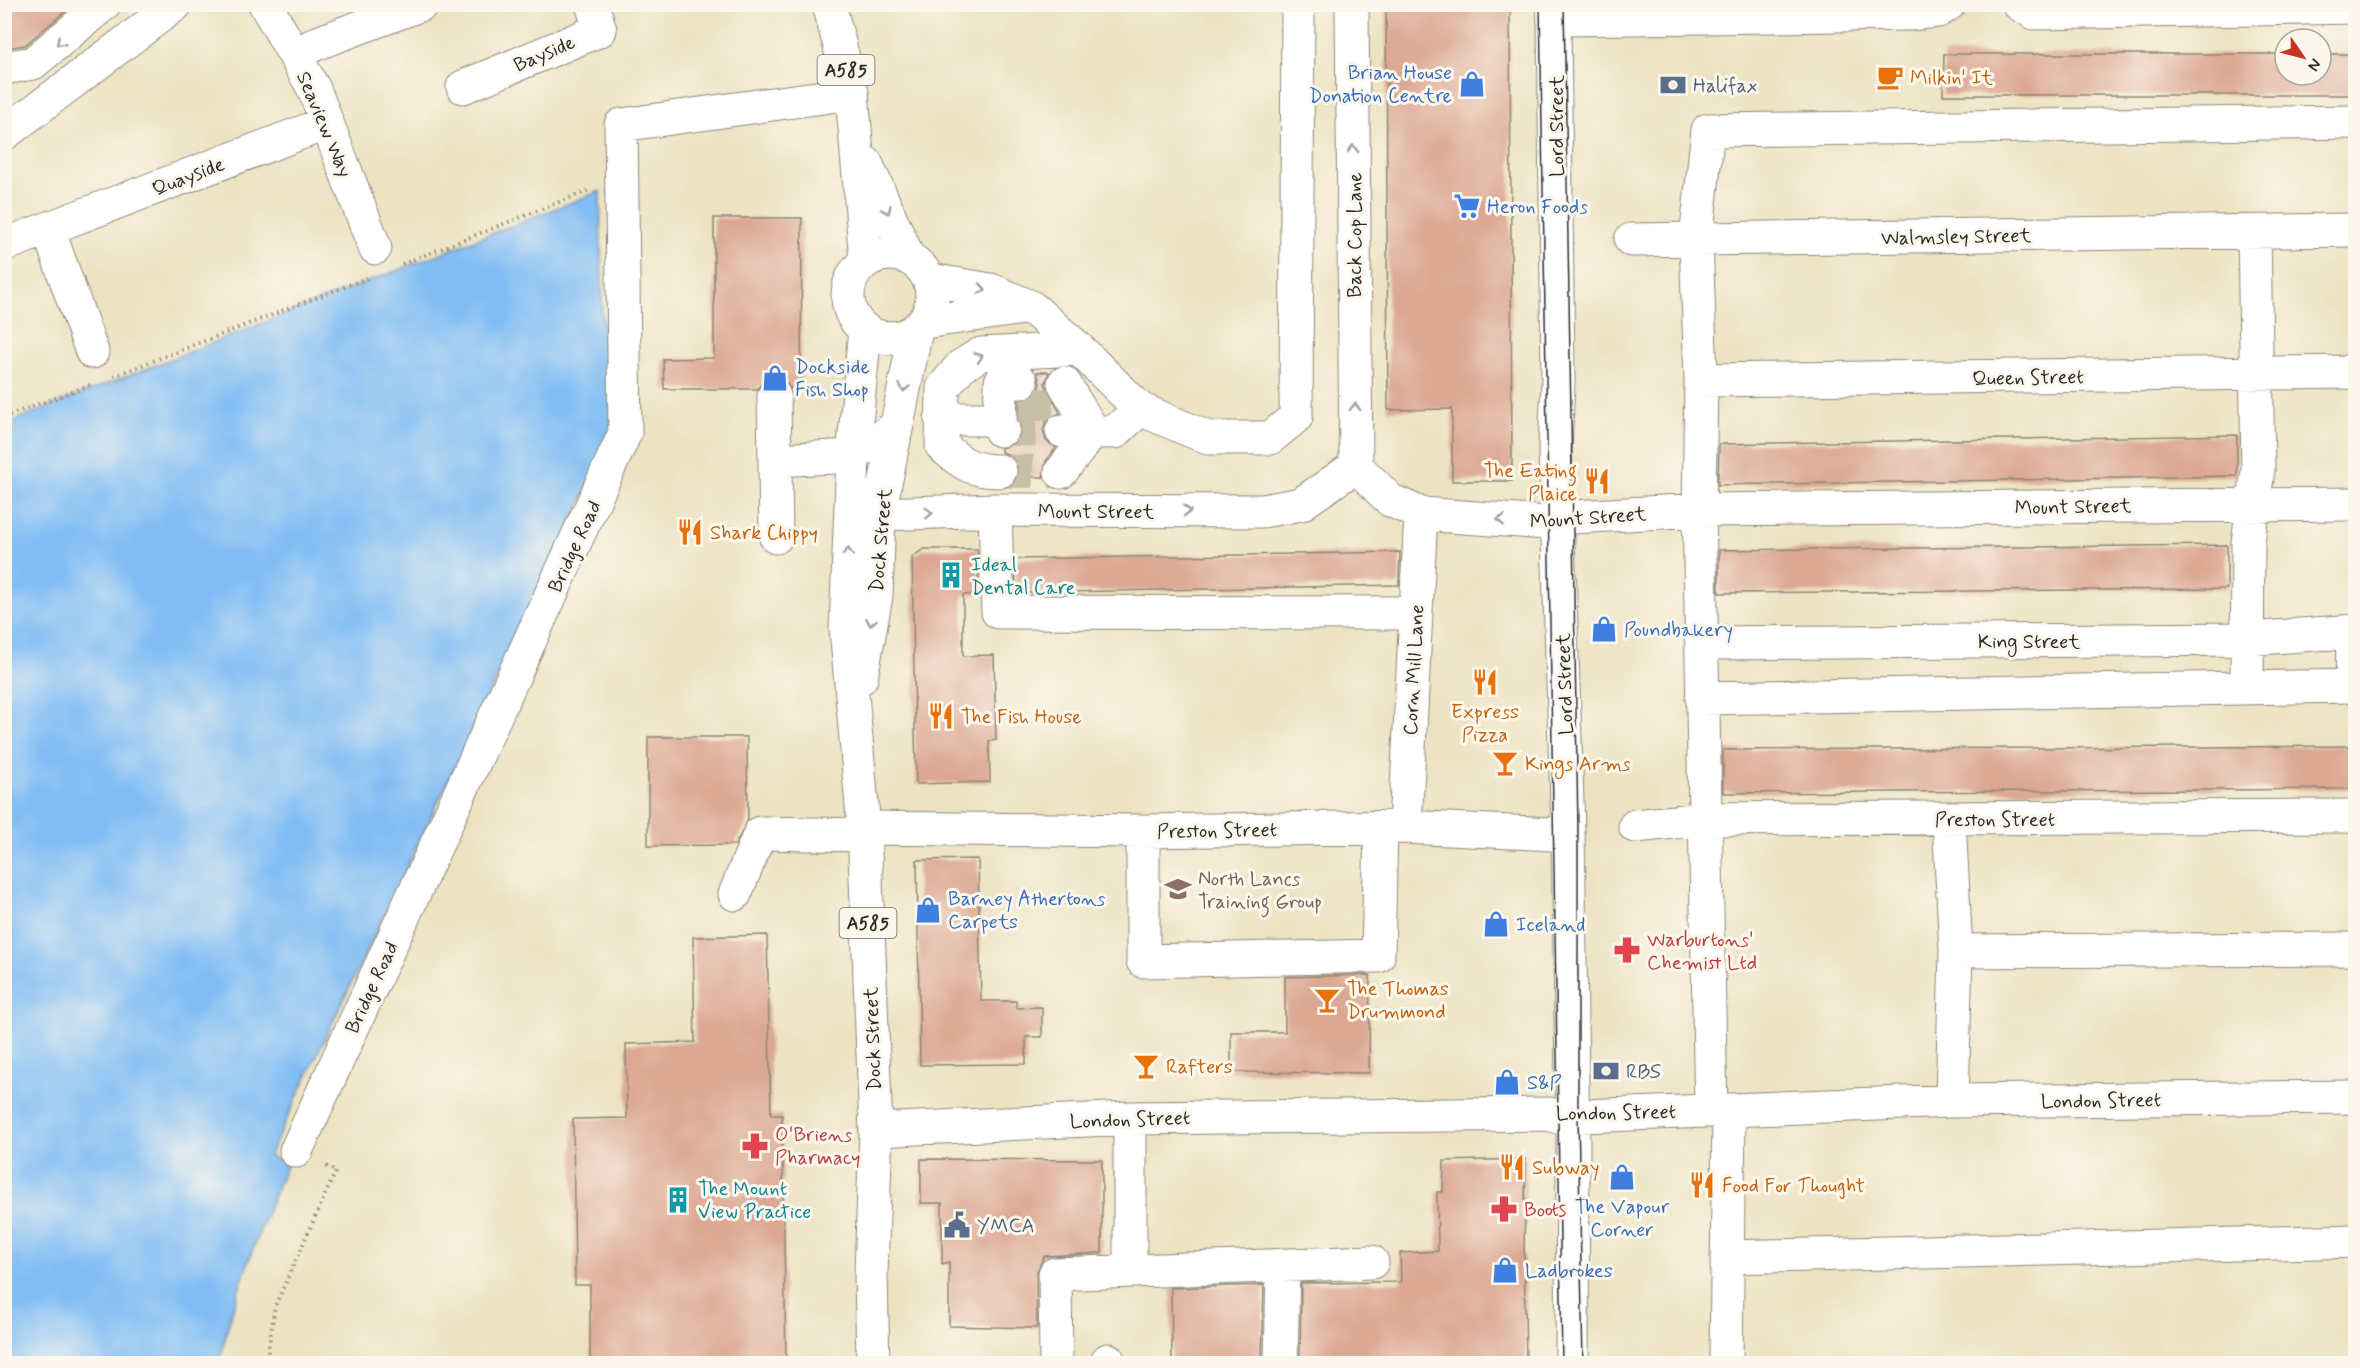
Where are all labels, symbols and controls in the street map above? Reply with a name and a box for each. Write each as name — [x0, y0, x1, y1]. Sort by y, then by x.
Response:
north arrow — [2273, 27, 2333, 87]
street label: Bayside — [510, 29, 579, 79]
one-way arrow — [55, 35, 66, 46]
text: N — [2302, 54, 2326, 75]
road number: A585 — [818, 55, 874, 85]
place label: Brian House Donation Centre — [1309, 60, 1452, 110]
cafe icon: Milkin' It — [1875, 62, 1905, 92]
place label: Milkin' It — [1910, 65, 1993, 92]
street label: Seaview Way — [289, 67, 358, 182]
shop icon: Brian House Donation Centre — [1457, 69, 1487, 99]
bank icon: Halifax — [1658, 70, 1688, 100]
place label: Halifax — [1693, 73, 1757, 100]
street label: Lord Street — [1544, 75, 1571, 177]
one-way arrow — [1347, 145, 1359, 154]
street label: Quayside — [149, 151, 229, 203]
street label: Back Cop Lane — [1342, 172, 1369, 298]
supermarket icon: Heron Foods — [1452, 191, 1482, 221]
place label: Heron Foods — [1487, 194, 1588, 221]
one-way arrow — [879, 204, 891, 215]
street label: Walmsley Street — [1881, 223, 2032, 252]
one-way arrow — [977, 282, 987, 295]
one-way arrow — [973, 352, 983, 365]
place label: Dockside Fish Shop — [795, 354, 870, 404]
shop icon: Dockside Fish Shop — [760, 363, 790, 393]
street label: Queen Street — [1972, 364, 2084, 393]
one-way arrow — [898, 382, 911, 392]
one-way arrow — [1349, 403, 1361, 412]
place label: The Eating Plaice — [1484, 458, 1577, 508]
restaurant icon: The Eating Plaice — [1582, 466, 1612, 496]
street label: Dock Street — [864, 487, 899, 593]
street label: Mount Street — [2014, 493, 2132, 522]
street label: Bridge Road — [542, 496, 608, 597]
street label: Mount Street — [1038, 499, 1155, 526]
street label: Mount Street — [1529, 501, 1647, 536]
one-way arrow — [1183, 505, 1192, 517]
one-way arrow — [925, 506, 934, 519]
one-way arrow — [1496, 514, 1505, 527]
restaurant icon: Shark Chippy — [675, 517, 705, 547]
place label: Shark Chippy — [710, 520, 818, 547]
one-way arrow — [842, 547, 855, 556]
place label: Ideal Dental Care — [971, 552, 1076, 602]
building icon: Ideal Dental Care — [936, 560, 966, 590]
street label: Corn Mill Lane — [1398, 604, 1431, 736]
shop icon: Poundbakery — [1589, 614, 1619, 644]
one-way arrow — [866, 617, 878, 626]
place label: Poundbakery — [1624, 617, 1733, 644]
street label: King Street — [1978, 629, 2080, 657]
street label: Lord Street — [1550, 632, 1581, 735]
restaurant icon: Express Pizza — [1470, 667, 1500, 697]
place label: Express Pizza — [1451, 699, 1519, 749]
restaurant icon: The Fish House — [926, 701, 956, 731]
place label: The Fish House — [961, 704, 1082, 731]
bar icon: Kings Arms — [1490, 748, 1520, 778]
place label: Kings Arms — [1525, 751, 1631, 779]
street label: Preston Street — [1935, 807, 2055, 834]
street label: Preston Street — [1157, 817, 1277, 846]
place label: North Lancs Training Group — [1198, 866, 1322, 918]
school or university icon: North Lancs Training Group — [1163, 874, 1193, 904]
place label: Barney Athertons Carpets — [948, 886, 1106, 936]
shop icon: Barney Athertons Carpets — [913, 895, 943, 925]
road number: A585 — [840, 908, 896, 938]
shop icon: Iceland — [1481, 909, 1511, 939]
place label: Iceland — [1516, 912, 1585, 939]
place label: Warburtons' Chemist Ltd — [1647, 927, 1757, 977]
pharmacy icon: Warburtons' Chemist Ltd — [1612, 935, 1642, 965]
street label: Bridge Road — [339, 937, 405, 1038]
place label: The Thomas Drummond — [1347, 976, 1449, 1026]
bar icon: The Thomas Drummond — [1312, 985, 1342, 1015]
street label: Dock Street — [858, 986, 889, 1091]
bar icon: Rafters — [1131, 1051, 1161, 1081]
place label: Rafters — [1166, 1054, 1233, 1081]
bank icon: RBS — [1591, 1056, 1621, 1086]
place label: RBS — [1626, 1059, 1661, 1086]
shop icon: S&P — [1492, 1067, 1522, 1097]
place label: S&P — [1527, 1070, 1562, 1097]
street label: London Street — [2041, 1087, 2161, 1116]
street label: London Street — [1556, 1099, 1676, 1128]
street label: London Street — [1069, 1105, 1191, 1136]
place label: O'Briens Pharmacy — [775, 1122, 861, 1172]
pharmacy icon: O'Briens Pharmacy — [740, 1131, 770, 1161]
restaurant icon: Subway — [1497, 1152, 1527, 1182]
place label: Subway — [1532, 1155, 1599, 1182]
shop icon: The Vapour Corner — [1607, 1162, 1637, 1192]
restaurant icon: Food For Thought — [1687, 1170, 1717, 1200]
place label: Food For Thought — [1722, 1173, 1865, 1200]
place label: The Mount View Practice — [698, 1176, 811, 1226]
building icon: The Mount View Practice — [663, 1185, 693, 1215]
pharmacy icon: Boots — [1489, 1194, 1519, 1224]
place label: The Vapour Corner — [1575, 1194, 1670, 1244]
place label: Boots — [1524, 1197, 1566, 1224]
public building icon: YMCA — [942, 1210, 972, 1240]
place label: YMCA — [977, 1213, 1035, 1240]
shop icon: Ladbrokes — [1490, 1255, 1520, 1285]
place label: Ladbrokes — [1525, 1258, 1613, 1285]

